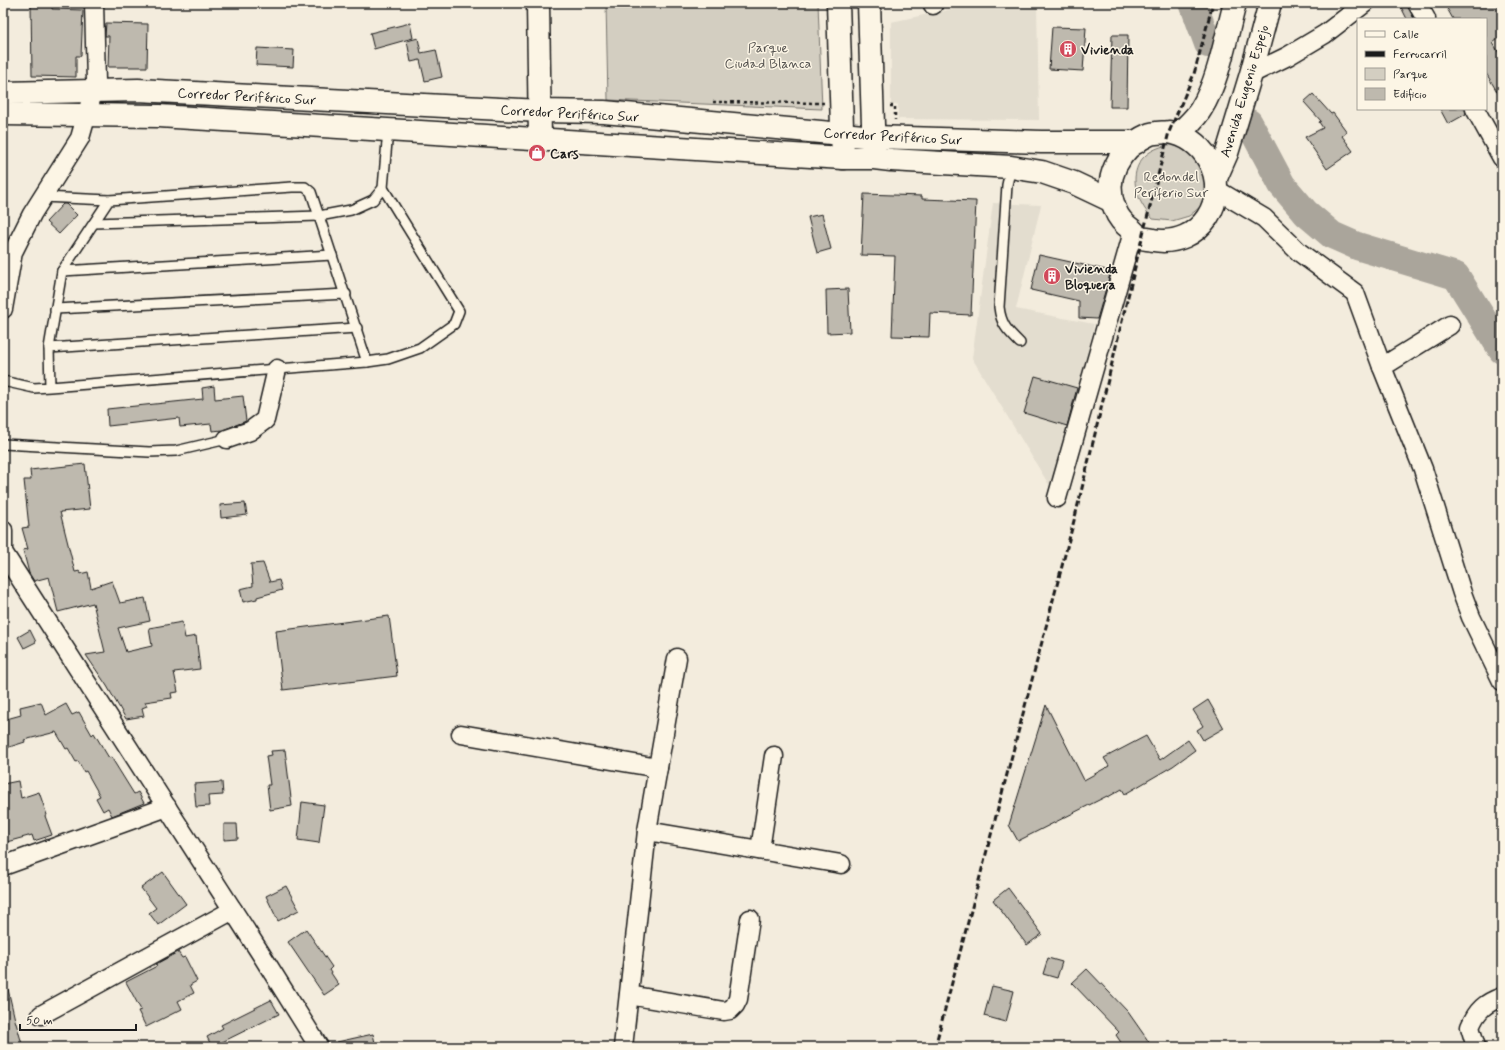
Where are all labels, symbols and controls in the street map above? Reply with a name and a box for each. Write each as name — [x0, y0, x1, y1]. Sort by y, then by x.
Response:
legend — [1357, 18, 1487, 110]
street label: Avenida Eugenio Espejo — [1216, 23, 1274, 160]
text: Calle — [1393, 27, 1419, 43]
park label: Parque Ciudad Blanca — [725, 39, 812, 73]
building icon: Vivienda — [1058, 39, 1078, 59]
place label: Vivienda — [1081, 41, 1134, 59]
text: Ferrocarril — [1393, 47, 1447, 63]
text: Parque — [1393, 67, 1428, 83]
street label: Corredor Periférico Sur — [177, 84, 317, 110]
text: Edificio — [1393, 87, 1427, 103]
street label: Corredor Periférico Sur — [500, 101, 640, 127]
street label: Corredor Periférico Sur — [823, 124, 963, 150]
shop icon: Cars — [527, 143, 547, 163]
place label: Cars — [550, 145, 579, 163]
park label: Redondel Periferio Sur — [1134, 168, 1208, 202]
place label: Vivienda Bloquera — [1065, 260, 1118, 294]
building icon: Vivienda Bloquera — [1042, 266, 1062, 286]
scale bar — [20, 1006, 136, 1032]
text: 50 m — [26, 1013, 53, 1029]

